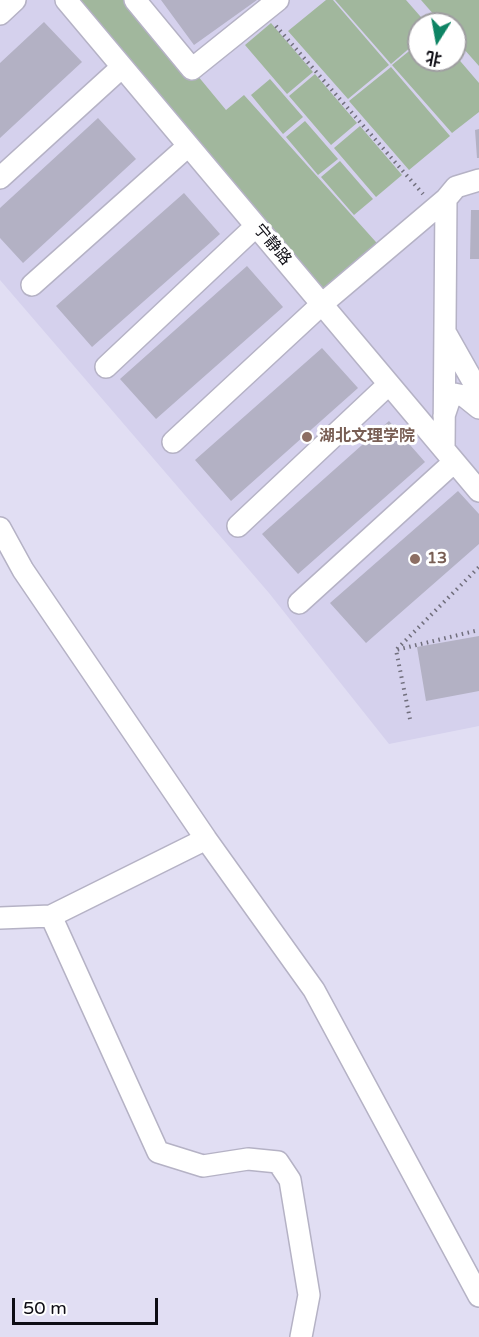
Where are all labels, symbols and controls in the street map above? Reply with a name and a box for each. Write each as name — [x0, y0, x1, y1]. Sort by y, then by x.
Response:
north arrow — [407, 12, 467, 72]
text: 北 — [424, 46, 444, 69]
street label: 宁静路 — [249, 220, 295, 270]
place label: 湖北文理学院 — [319, 427, 415, 447]
marker: 湖北文理学院 — [300, 430, 314, 444]
place label: 13 — [427, 549, 447, 569]
marker: 13 — [408, 552, 422, 566]
scale bar — [15, 1286, 160, 1324]
text: 50 m — [23, 1297, 67, 1319]

